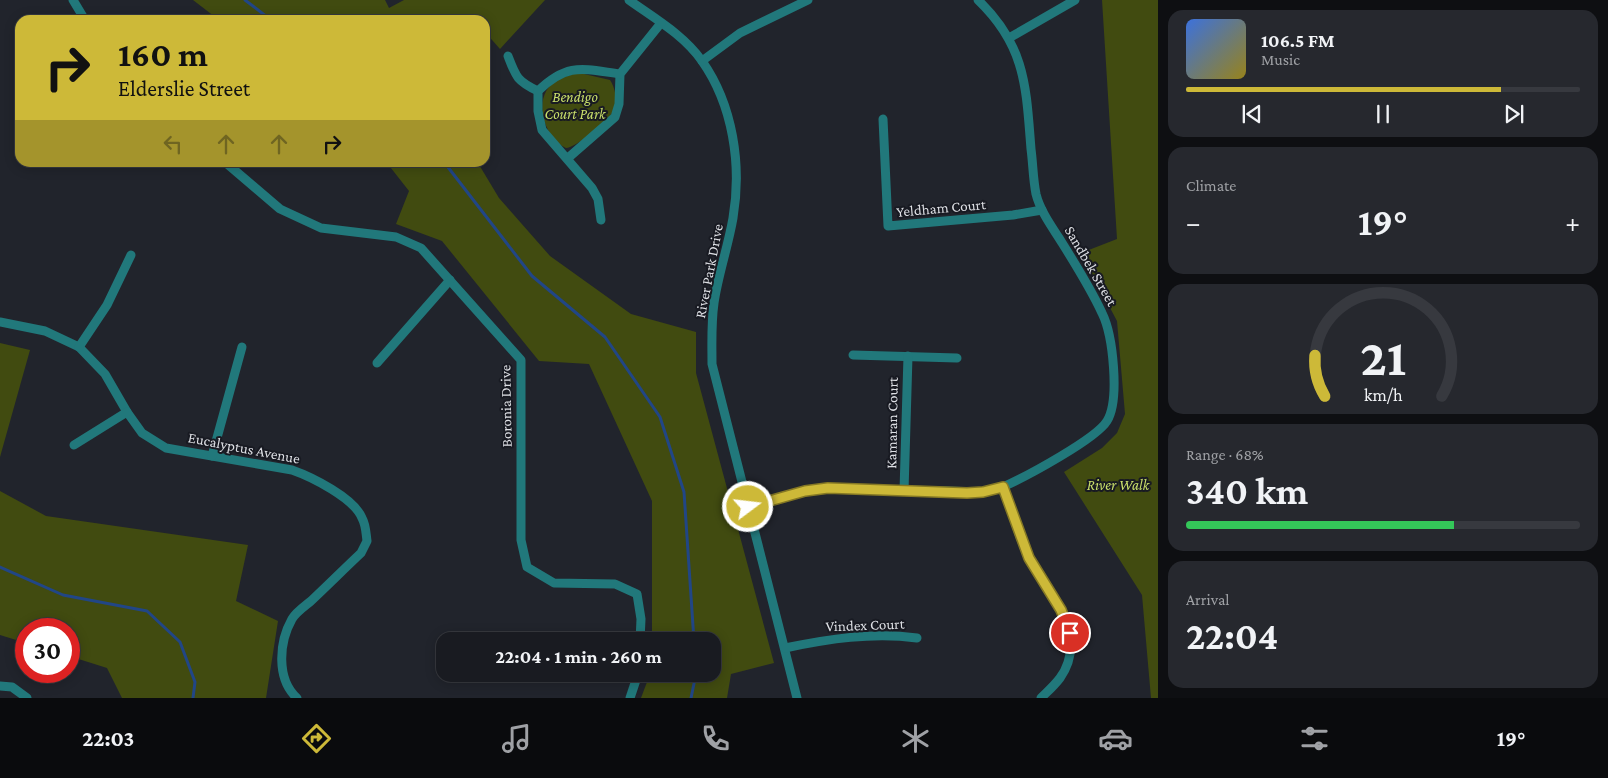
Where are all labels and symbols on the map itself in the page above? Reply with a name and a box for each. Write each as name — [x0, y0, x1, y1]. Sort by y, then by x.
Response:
park label: Bendigo Court Park — [544, 89, 607, 122]
street label: Yeldham Court — [896, 196, 987, 220]
street label: River Park Drive — [692, 222, 726, 320]
street label: Sandbek Street — [1062, 223, 1121, 310]
street label: Boronia Drive — [497, 364, 515, 447]
street label: Kamaran Court — [883, 376, 901, 469]
street label: Eucalyptus Avenue — [186, 429, 302, 468]
park label: River Walk — [1087, 477, 1151, 493]
position arrow — [721, 480, 773, 532]
pin — [1049, 612, 1091, 654]
street label: Vindex Court — [825, 616, 906, 634]
speed limit sign: 30 — [15, 618, 80, 683]

